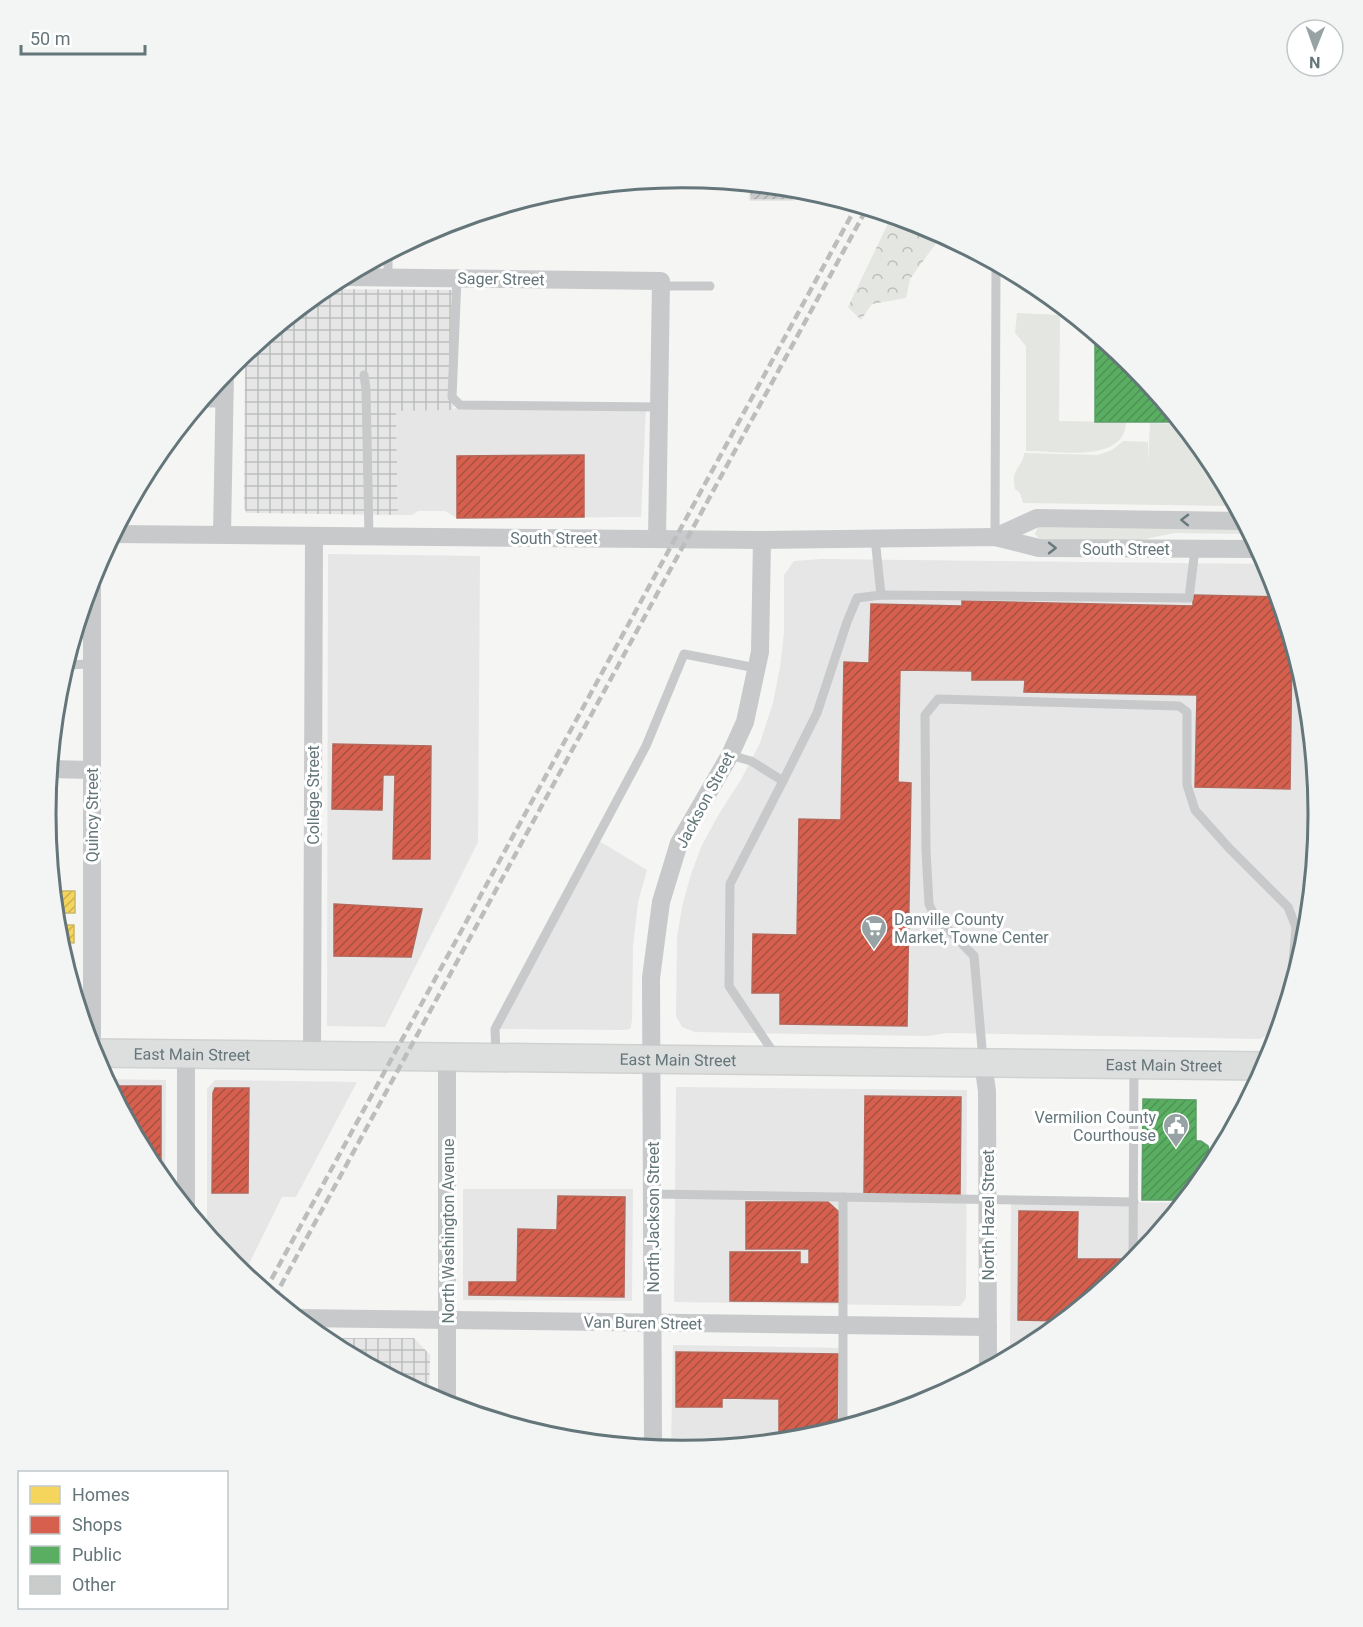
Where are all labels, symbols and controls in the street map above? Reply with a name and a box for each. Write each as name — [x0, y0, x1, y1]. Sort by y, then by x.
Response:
scale bar — [21, 18, 146, 56]
north arrow — [1285, 18, 1345, 78]
text: 50 m — [30, 28, 70, 49]
text: N — [1309, 53, 1321, 72]
street label: Sager Street — [457, 269, 545, 289]
one-way arrow — [1180, 514, 1189, 526]
street label: South Street — [510, 529, 598, 548]
street label: South Street — [1082, 540, 1170, 559]
one-way arrow — [1048, 542, 1057, 554]
street label: College Street — [304, 745, 323, 845]
street label: Jackson Street — [672, 749, 738, 851]
street label: Quincy Street — [83, 768, 102, 862]
place label: Danville County Market, Towne Center — [894, 910, 1049, 947]
supermarket icon: Danville County Market, Towne Center — [859, 913, 889, 951]
street label: East Main Street — [133, 1044, 251, 1064]
street label: East Main Street — [619, 1049, 736, 1070]
street label: East Main Street — [1105, 1055, 1222, 1075]
place label: Vermilion County Courthouse — [1035, 1108, 1156, 1145]
public building icon: Vermilion County Courthouse — [1161, 1111, 1191, 1149]
street label: North Washington Avenue — [439, 1138, 458, 1324]
street label: North Jackson Street — [644, 1142, 663, 1292]
street label: North Hazel Street — [979, 1150, 998, 1280]
street label: Van Buren Street — [583, 1312, 703, 1334]
legend — [18, 1471, 228, 1609]
text: Homes — [72, 1484, 130, 1505]
text: Shops — [72, 1514, 122, 1535]
text: Public — [72, 1544, 122, 1565]
text: Other — [72, 1574, 116, 1595]

